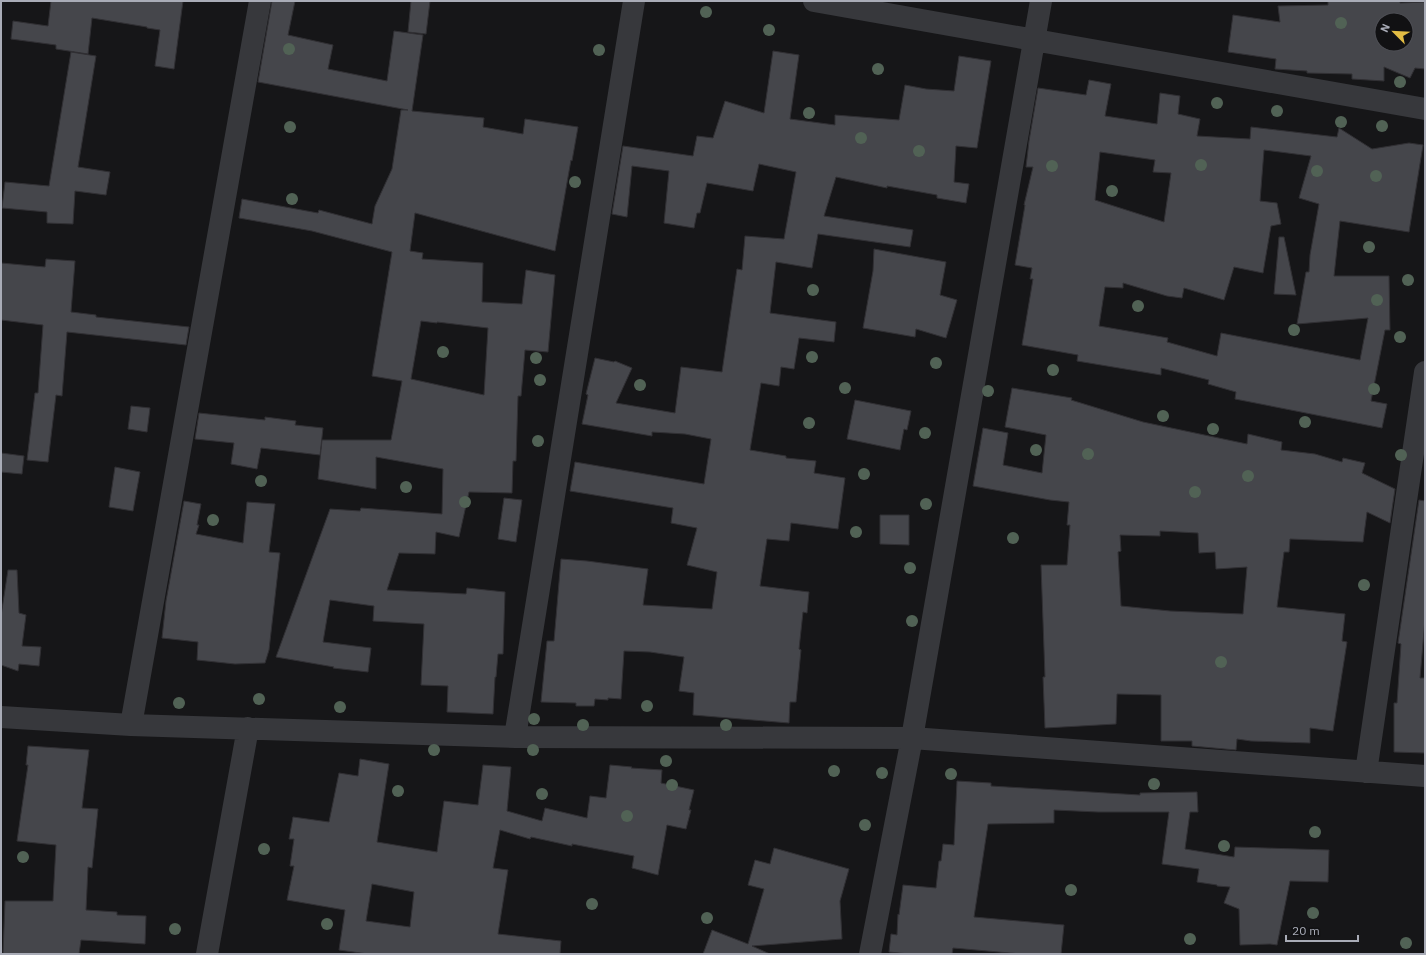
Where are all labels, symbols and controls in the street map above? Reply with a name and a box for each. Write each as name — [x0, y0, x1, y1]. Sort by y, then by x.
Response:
north arrow — [1374, 12, 1414, 52]
text: N — [1377, 21, 1393, 34]
scale bar — [1286, 917, 1358, 943]
text: 20 m — [1292, 923, 1320, 938]

